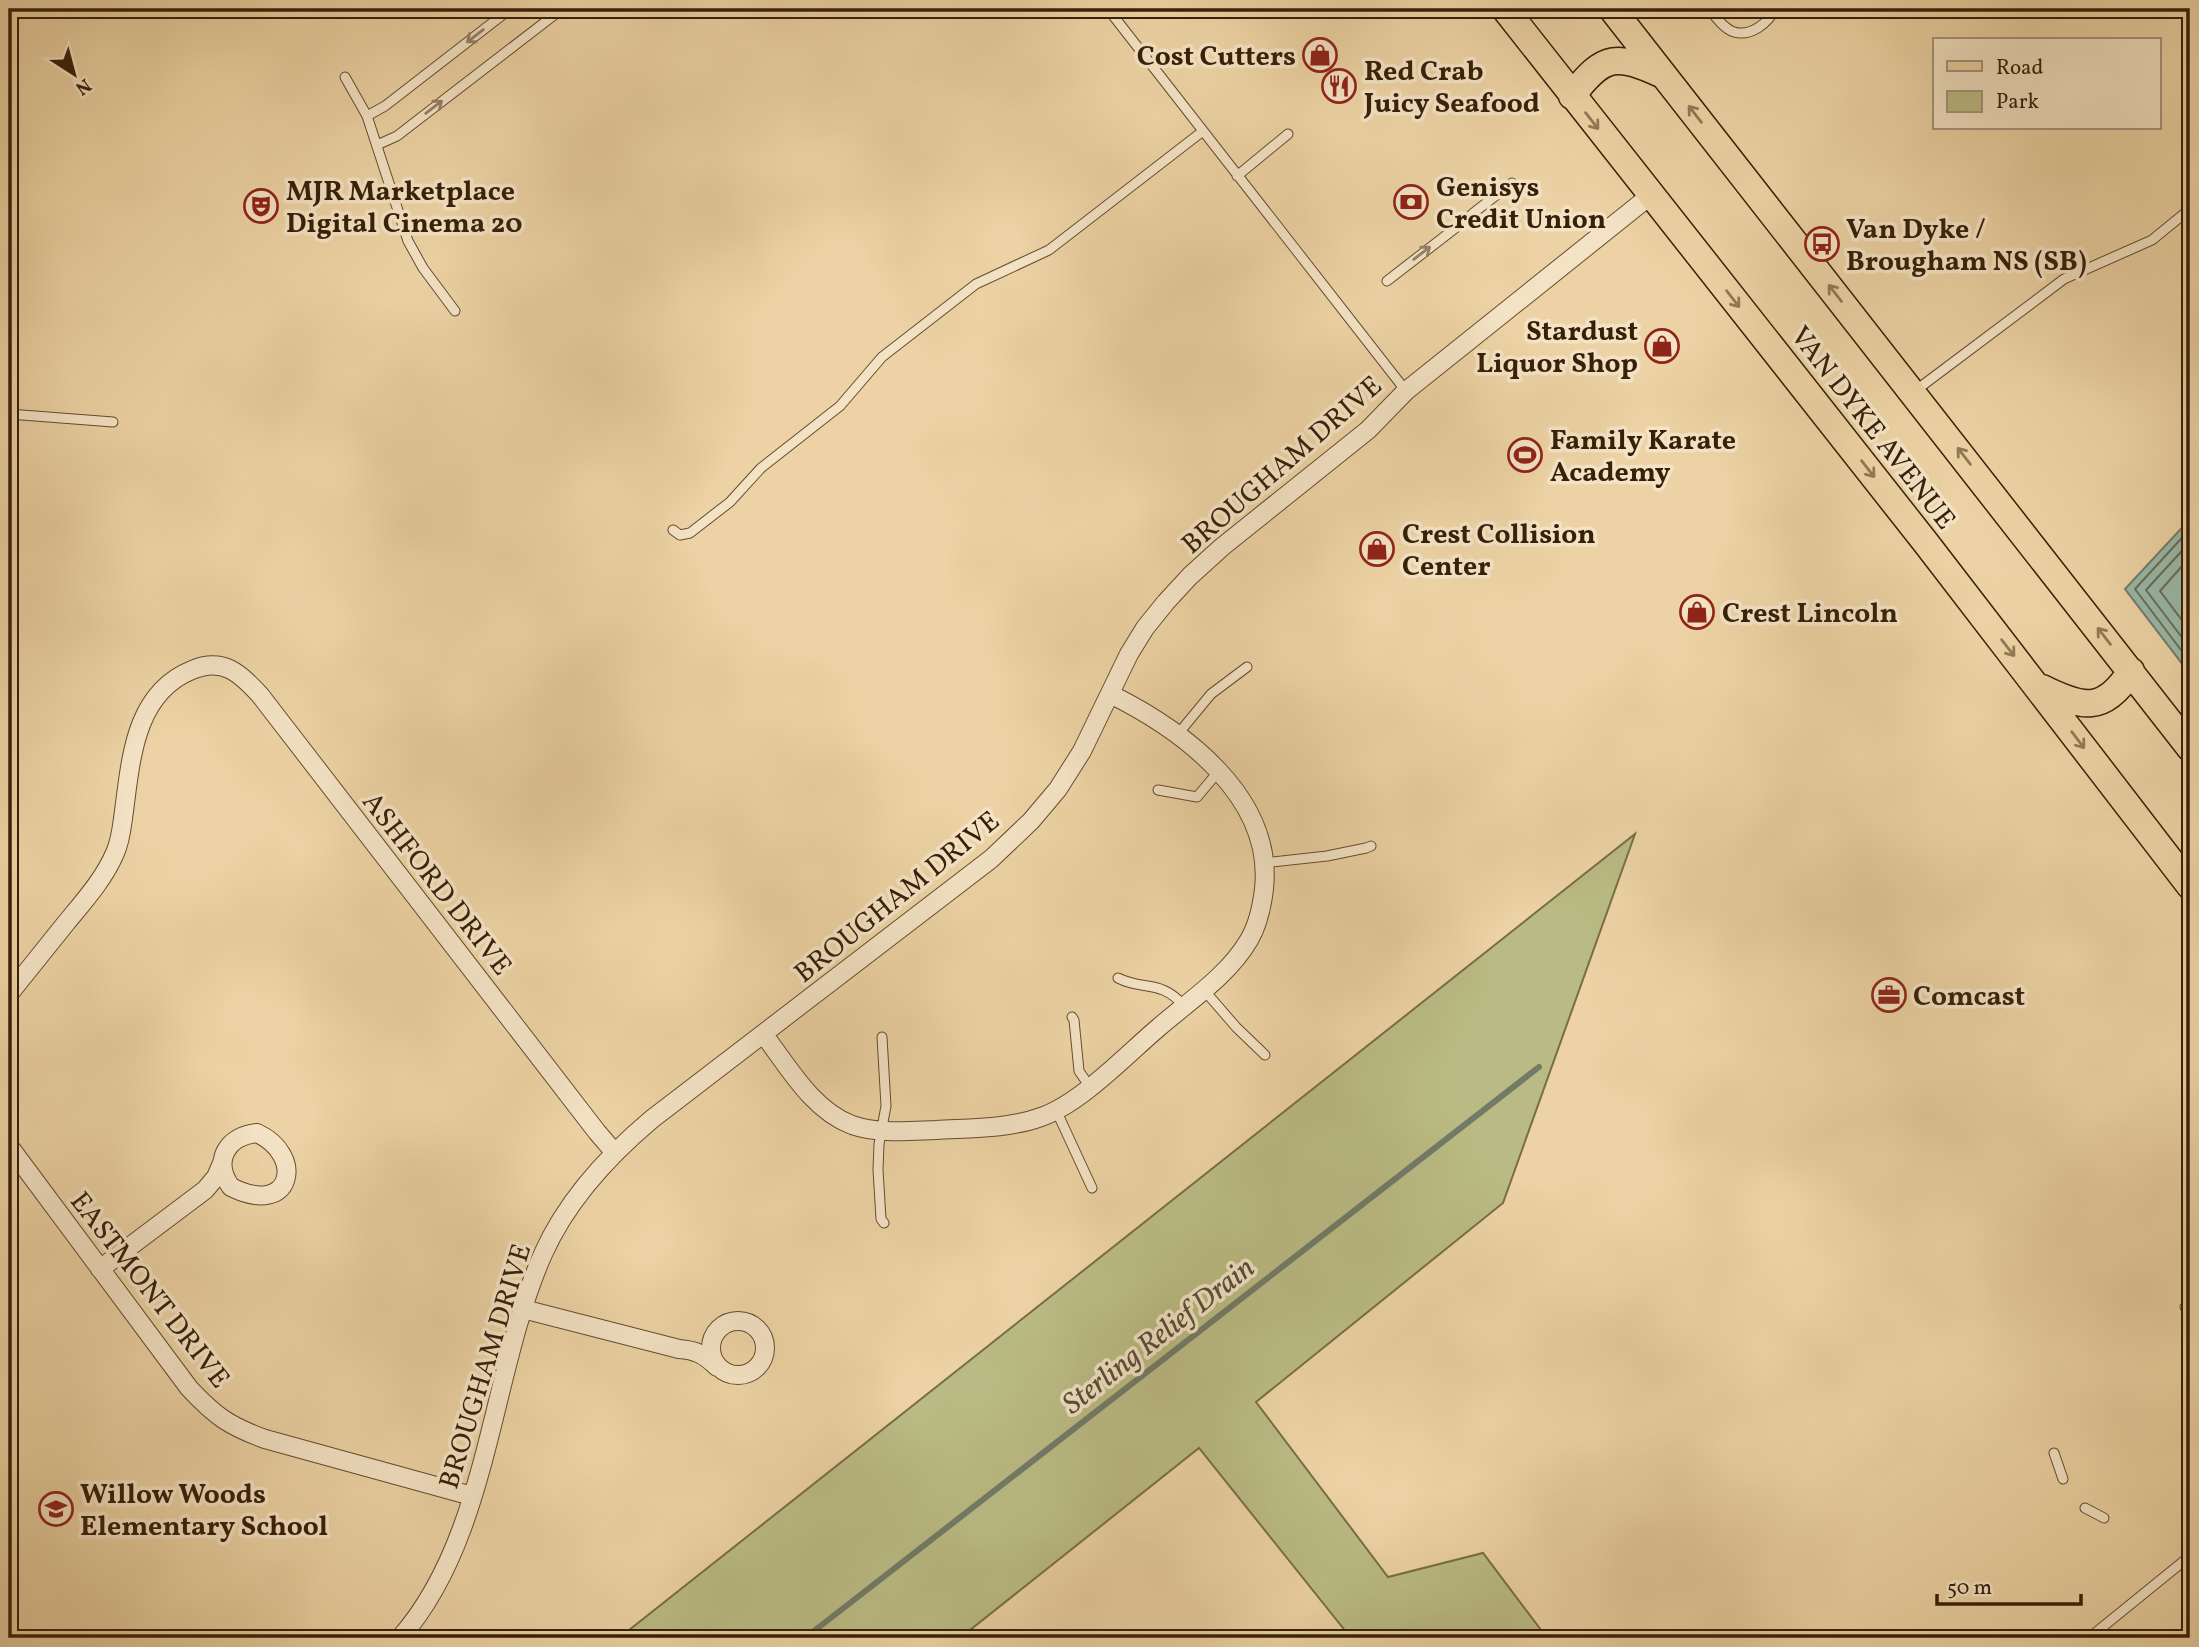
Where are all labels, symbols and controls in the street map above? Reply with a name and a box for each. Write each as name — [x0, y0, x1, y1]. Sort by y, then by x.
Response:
one-way arrow — [466, 29, 484, 44]
shop icon: Cost Cutters — [1301, 36, 1339, 74]
north arrow — [38, 38, 108, 108]
place label: Cost Cutters — [1137, 38, 1296, 77]
legend — [1933, 38, 2160, 130]
place label: Red Crab Juicy Seafood — [1363, 53, 1540, 124]
text: Road — [1996, 54, 2043, 83]
restaurant icon: Red Crab Juicy Seafood — [1320, 67, 1358, 105]
text: N — [69, 72, 96, 101]
text: Park — [1996, 88, 2039, 117]
one-way arrow — [424, 100, 442, 115]
one-way arrow — [1687, 105, 1702, 124]
one-way arrow — [1585, 111, 1600, 129]
place label: Genisys Credit Union — [1436, 169, 1606, 240]
place label: MJR Marketplace Digital Cinema 20 — [286, 173, 523, 244]
bank icon: Genisys Credit Union — [1392, 183, 1430, 221]
theatre icon: MJR Marketplace Digital Cinema 20 — [242, 187, 280, 225]
place label: Van Dyke / Brougham NS (SB) — [1846, 211, 2087, 282]
bus stop icon: Van Dyke / Brougham NS (SB) — [1803, 225, 1841, 263]
one-way arrow — [1413, 246, 1431, 261]
one-way arrow — [1828, 284, 1843, 302]
one-way arrow — [1726, 289, 1741, 308]
place label: Stardust Liquor Shop — [1476, 313, 1638, 384]
street label: VAN DYKE AVENUE — [1780, 319, 1964, 538]
shop icon: Stardust Liquor Shop — [1643, 327, 1681, 365]
street label: BROUGHAM DRIVE — [1174, 368, 1391, 564]
place label: Family Karate Academy — [1550, 422, 1736, 493]
sports icon: Family Karate Academy — [1506, 436, 1544, 474]
one-way arrow — [1956, 448, 1971, 466]
one-way arrow — [1860, 459, 1875, 478]
place label: Crest Collision Center — [1402, 516, 1596, 587]
shop icon: Crest Collision Center — [1358, 530, 1396, 568]
shop icon: Crest Lincoln — [1678, 593, 1716, 631]
place label: Crest Lincoln — [1722, 595, 1898, 634]
one-way arrow — [2096, 627, 2111, 646]
one-way arrow — [2000, 639, 2016, 657]
one-way arrow — [2071, 730, 2086, 748]
street label: ASHFORD DRIVE — [352, 785, 520, 984]
street label: BROUGHAM DRIVE — [786, 803, 1009, 993]
office icon: Comcast — [1870, 976, 1908, 1014]
place label: Comcast — [1913, 978, 2025, 1017]
street label: EASTMONT DRIVE — [60, 1184, 238, 1397]
street label: BROUGHAM DRIVE — [431, 1239, 542, 1494]
water label: Sterling Relief Drain — [1054, 1248, 1264, 1425]
place label: Willow Woods Elementary School — [80, 1476, 328, 1547]
school or university icon: Willow Woods Elementary School — [37, 1490, 75, 1528]
scale bar — [1937, 1563, 2080, 1607]
text: 50 m — [1947, 1574, 1992, 1603]

